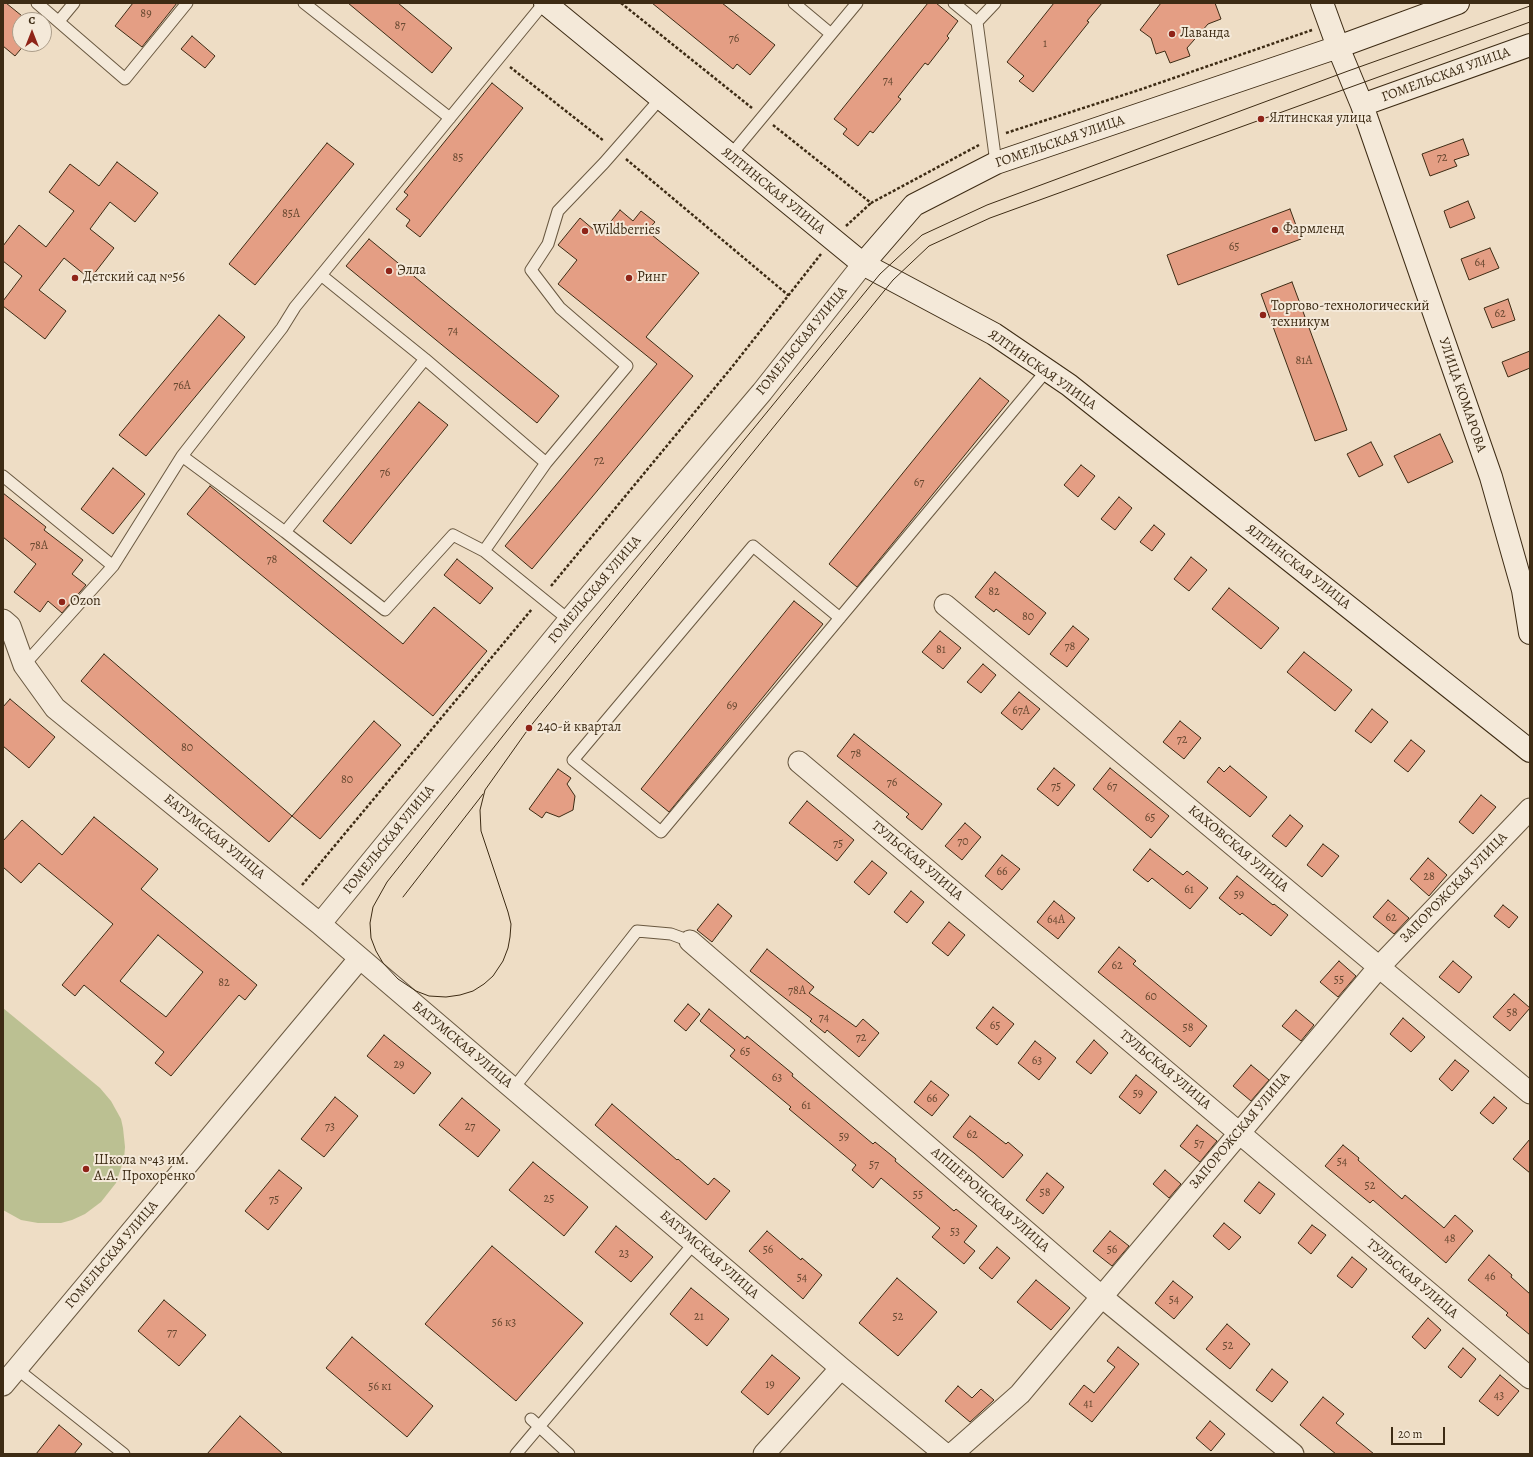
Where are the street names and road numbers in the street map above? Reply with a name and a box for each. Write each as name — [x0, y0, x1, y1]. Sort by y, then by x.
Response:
street label: ГОМЕЛЬСКАЯ УЛИЦА — [1379, 44, 1513, 106]
street label: ГОМЕЛЬСКАЯ УЛИЦА — [993, 112, 1127, 172]
street label: ЯЛТИНСКАЯ УЛИЦА — [718, 144, 828, 238]
street label: ГОМЕЛЬСКАЯ УЛИЦА — [753, 283, 851, 399]
street label: ЯЛТИНСКАЯ УЛИЦА — [985, 326, 1099, 414]
street label: УЛИЦА КОМАРОВА — [1434, 335, 1490, 455]
street label: ЯЛТИНСКАЯ УЛИЦА — [1242, 521, 1354, 613]
street label: ГОМЕЛЬСКАЯ УЛИЦА — [545, 533, 645, 647]
street label: ГОМЕЛЬСКАЯ УЛИЦА — [340, 782, 438, 898]
street label: БАТУМСКАЯ УЛИЦА — [160, 791, 268, 883]
street label: КАХОВСКАЯ УЛИЦА — [1184, 802, 1292, 896]
street label: ТУЛЬСКАЯ УЛИЦА — [868, 818, 966, 904]
street label: ЗАПОРОЖСКАЯ УЛИЦА — [1397, 829, 1511, 947]
street label: БАТУМСКАЯ УЛИЦА — [408, 998, 516, 1092]
street label: ТУЛЬСКАЯ УЛИЦА — [1116, 1027, 1214, 1113]
street label: ЗАПОРОЖСКАЯ УЛИЦА — [1186, 1069, 1294, 1193]
street label: АПШЕРОНСКАЯ УЛИЦА — [927, 1144, 1053, 1256]
street label: ГОМЕЛЬСКАЯ УЛИЦА — [62, 1198, 162, 1312]
street label: БАТУМСКАЯ УЛИЦА — [656, 1207, 762, 1303]
street label: ТУЛЬСКАЯ УЛИЦА — [1363, 1236, 1461, 1322]

